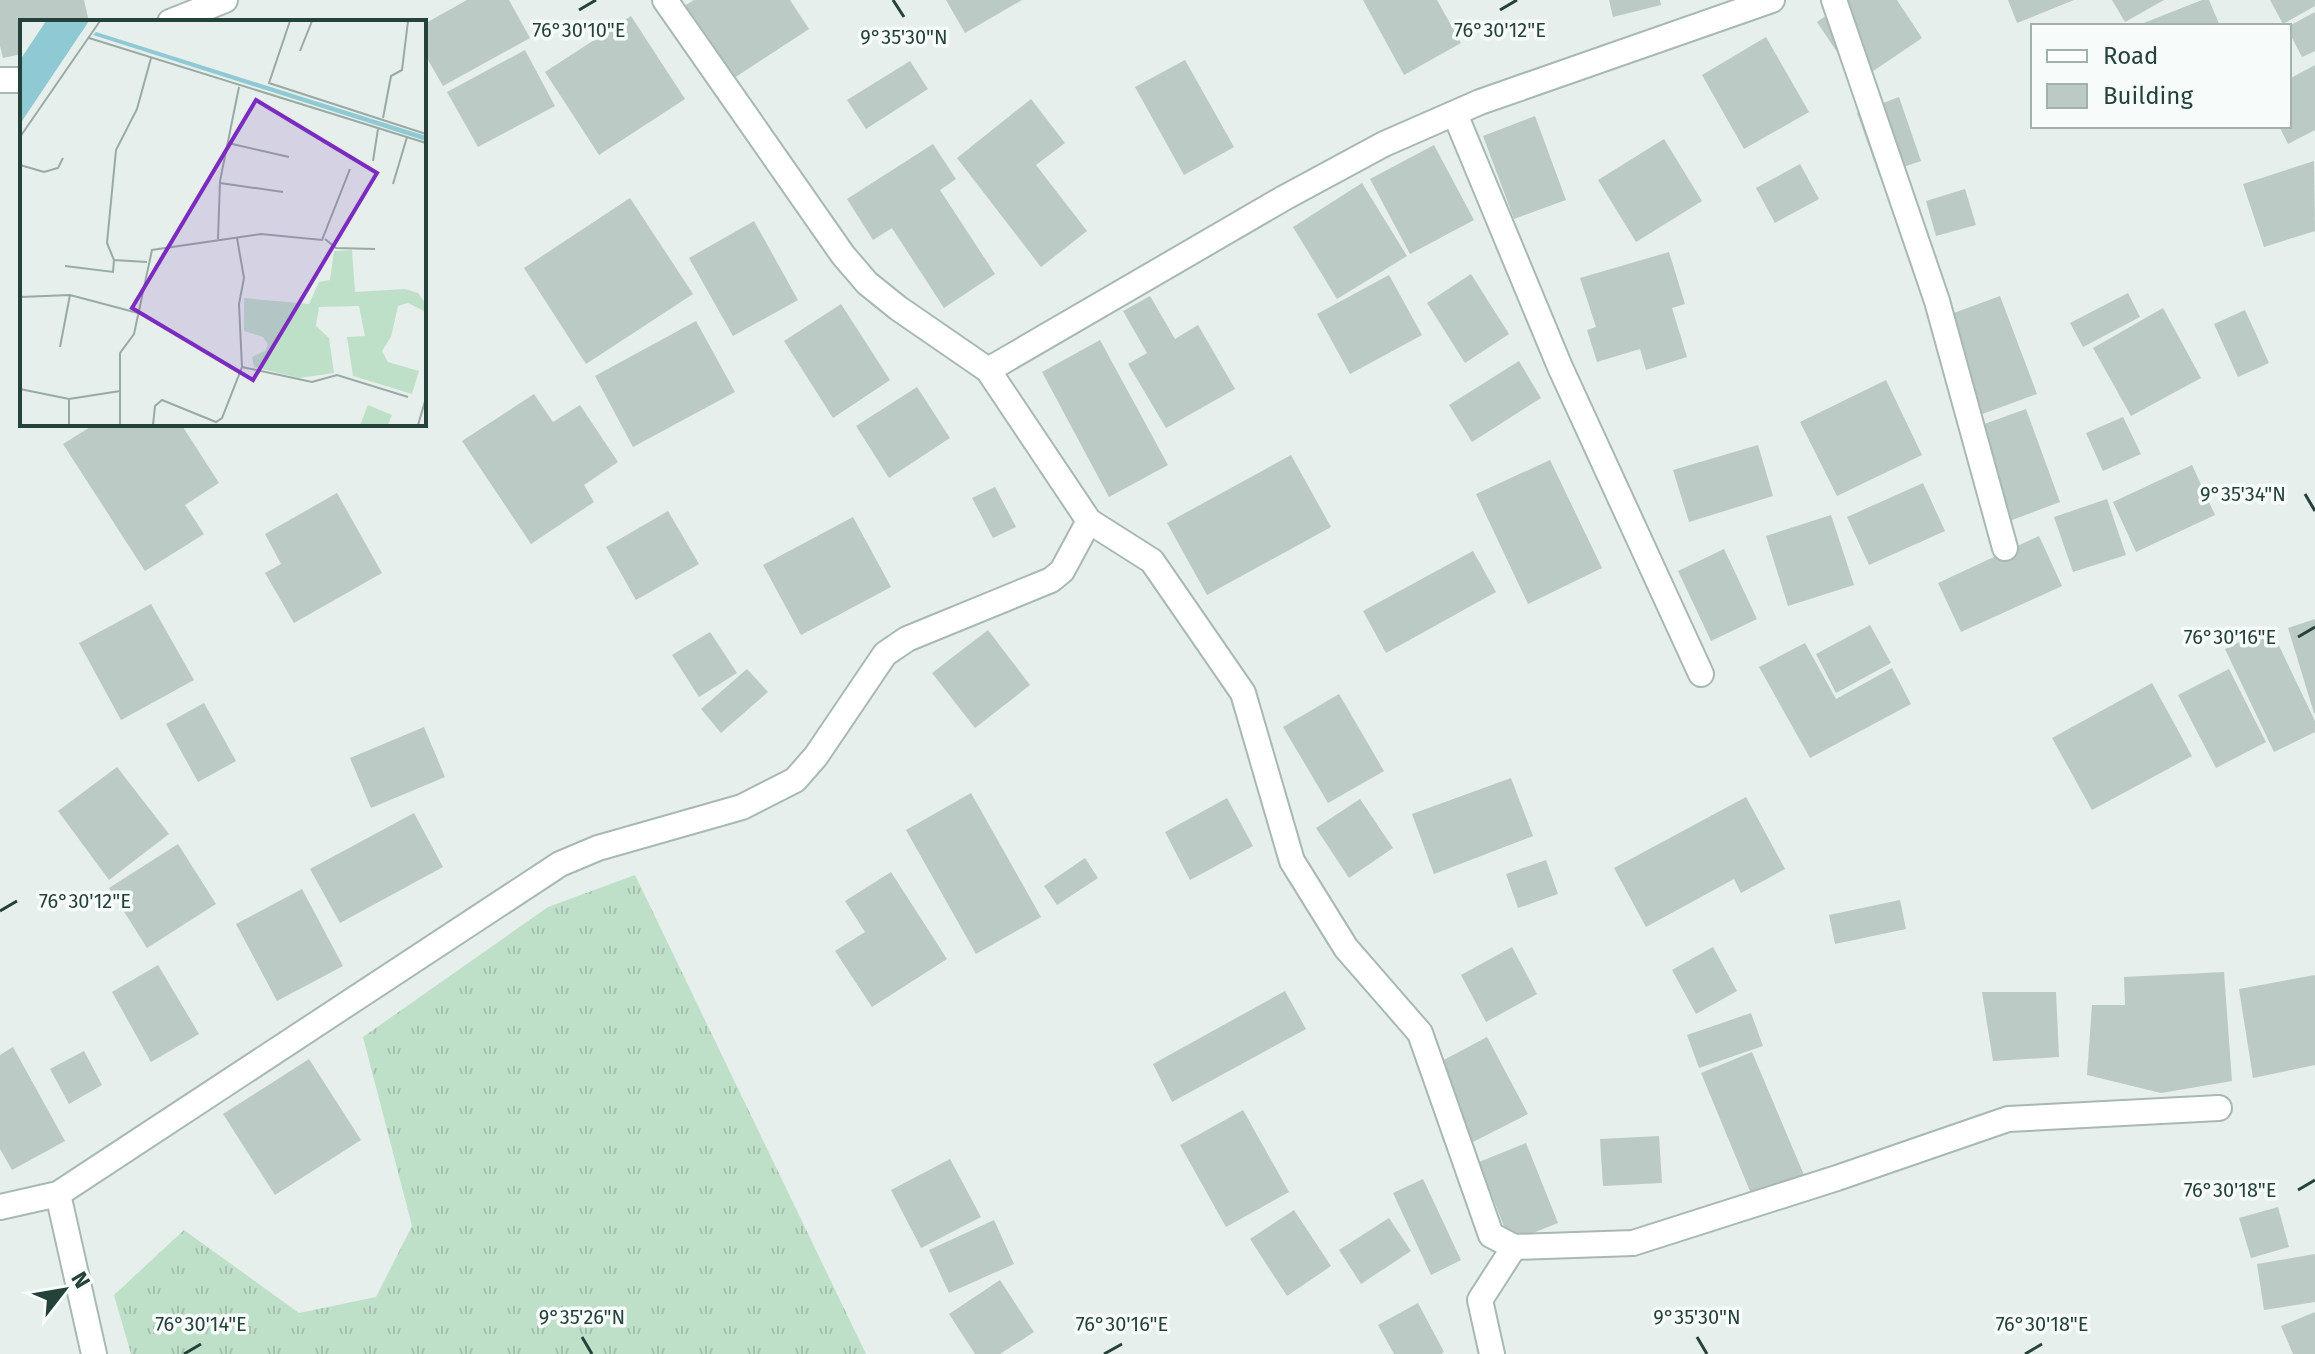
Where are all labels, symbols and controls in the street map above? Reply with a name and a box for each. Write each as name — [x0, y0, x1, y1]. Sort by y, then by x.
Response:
text: 76°30'10"E — [533, 18, 625, 42]
text: 76°30'12"E — [1454, 18, 1546, 42]
inset map — [20, 20, 426, 426]
legend — [2031, 24, 2291, 128]
text: 9°35'30"N — [860, 25, 948, 49]
text: Road — [2103, 42, 2158, 70]
text: Building — [2103, 82, 2193, 110]
text: 9°35'34"N — [2200, 482, 2286, 506]
text: 76°30'16"E — [2184, 625, 2276, 649]
text: 76°30'12"E — [39, 889, 131, 913]
text: 76°30'18"E — [2184, 1178, 2276, 1202]
north arrow — [24, 1250, 104, 1330]
text: N — [65, 1267, 96, 1293]
text: 9°35'26"N — [539, 1305, 625, 1329]
text: 9°35'30"N — [1653, 1305, 1741, 1329]
text: 76°30'14"E — [155, 1312, 247, 1336]
text: 76°30'16"E — [1076, 1312, 1168, 1336]
text: 76°30'18"E — [1996, 1312, 2088, 1336]

